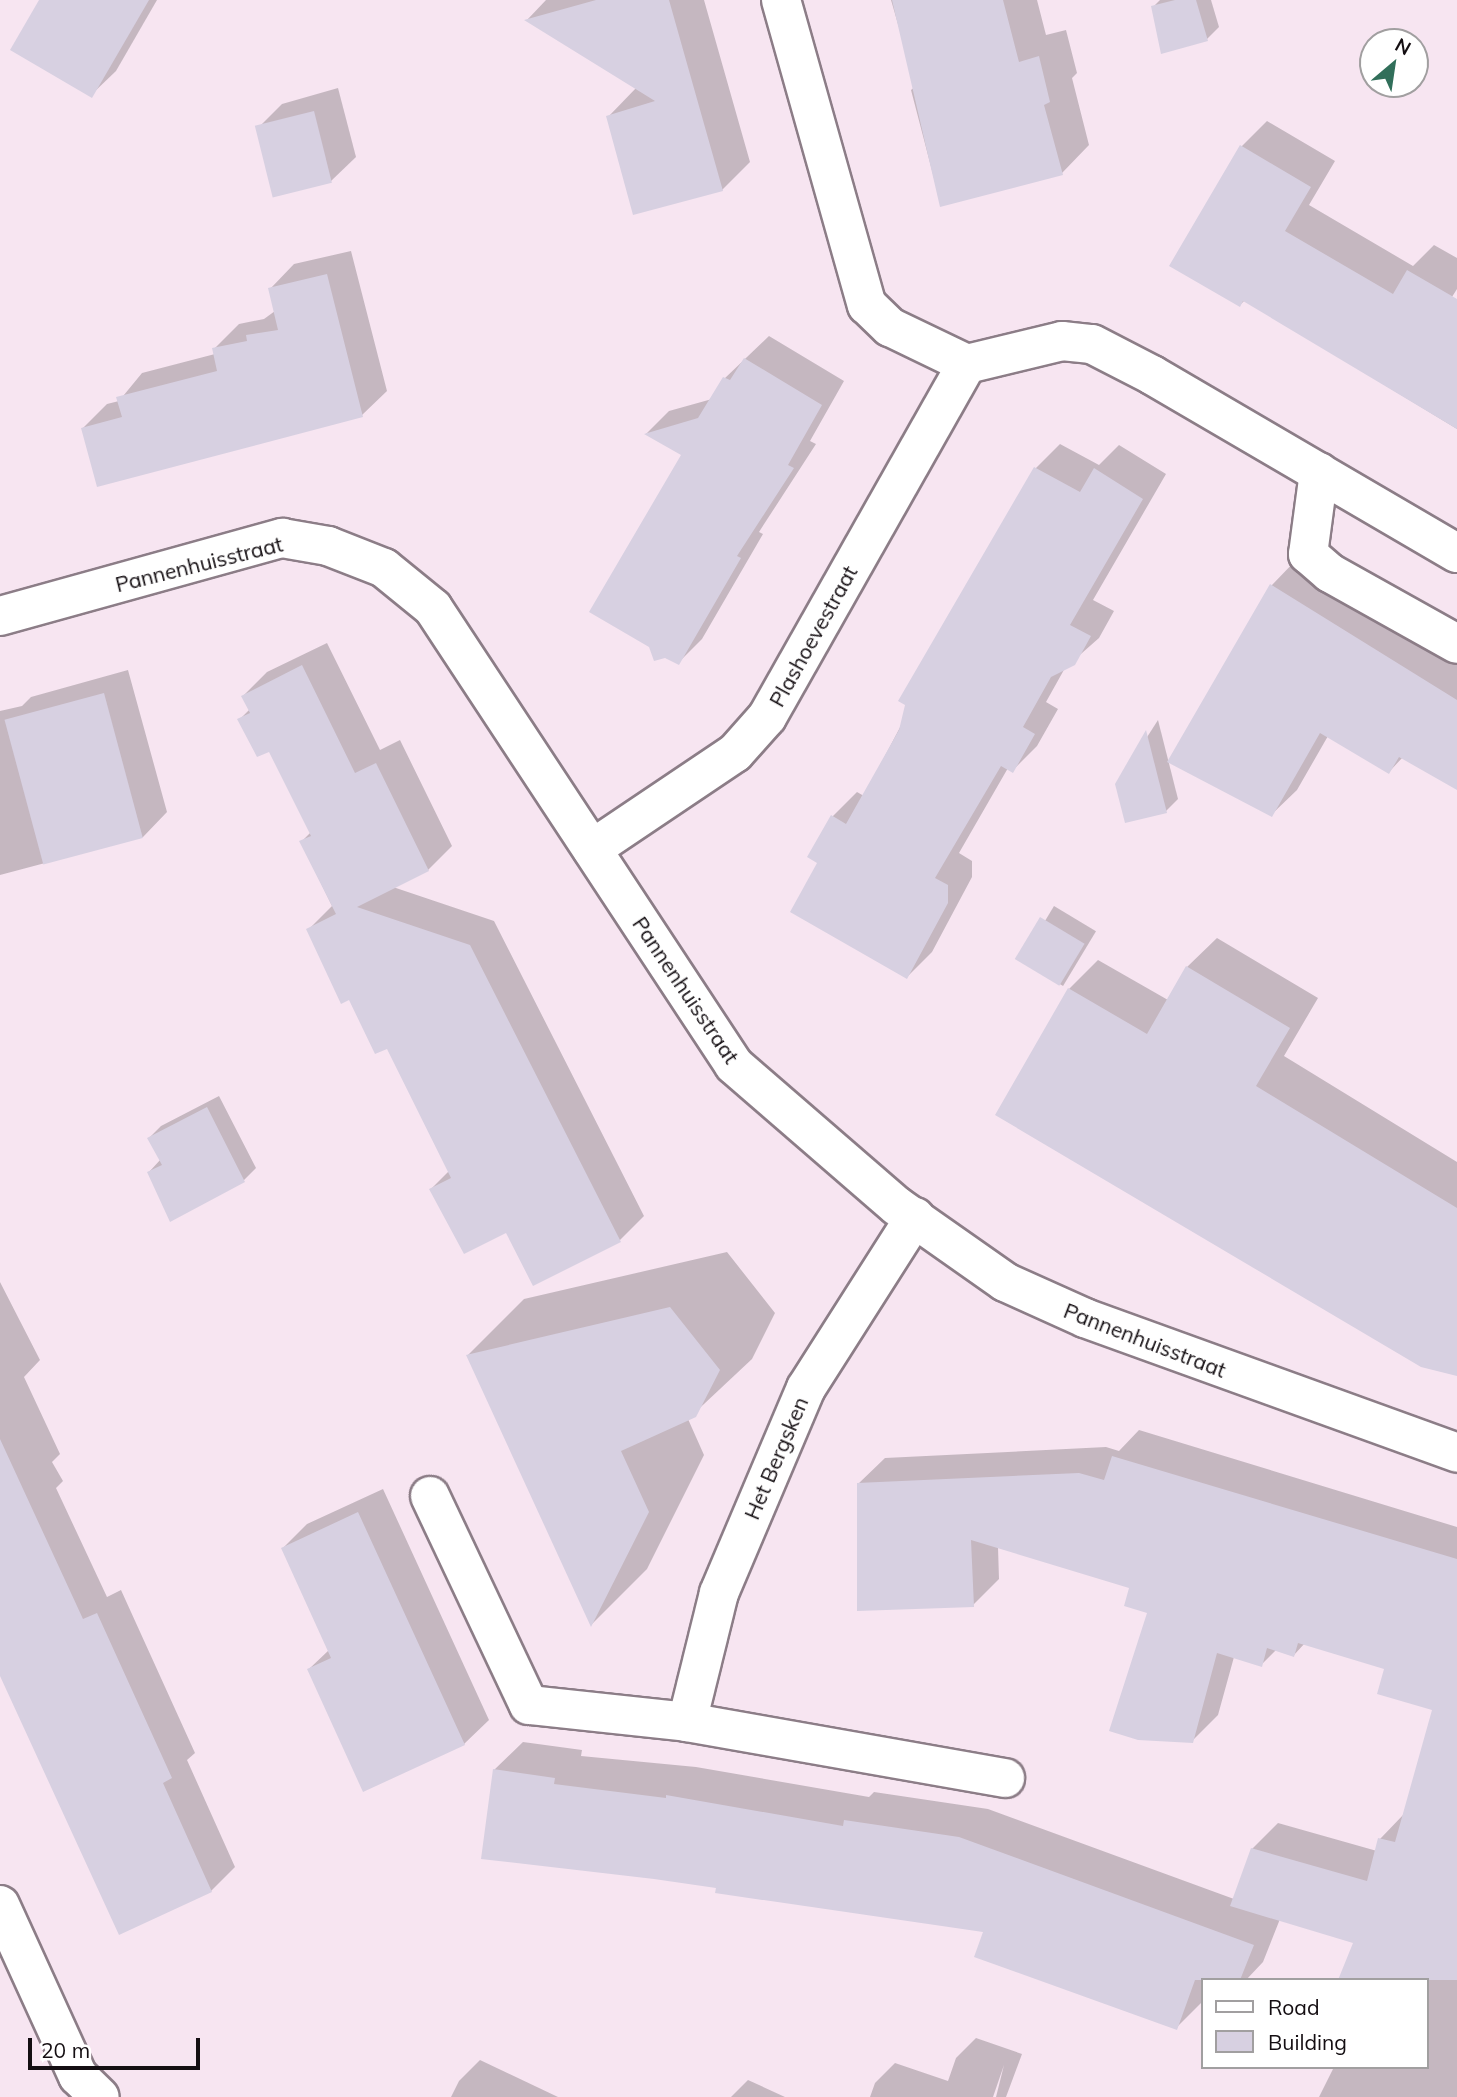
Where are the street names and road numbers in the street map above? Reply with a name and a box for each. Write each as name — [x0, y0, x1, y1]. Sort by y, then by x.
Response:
street label: Pannenhuisstraat — [113, 531, 285, 597]
street label: Plashoevestraat — [764, 561, 862, 711]
street label: Pannenhuisstraat — [628, 912, 744, 1068]
street label: Pannenhuisstraat — [1060, 1297, 1230, 1383]
street label: Het Bergsken — [739, 1393, 813, 1523]

